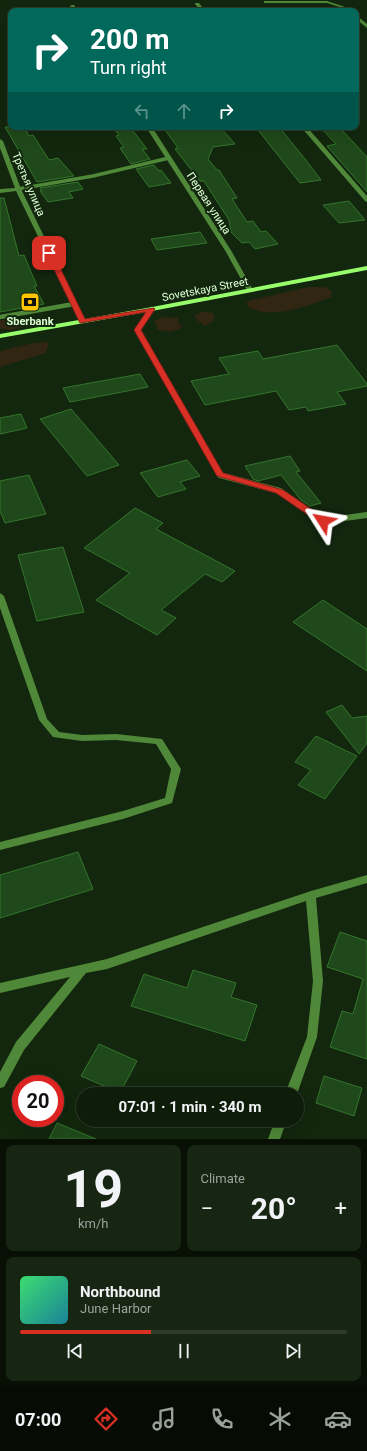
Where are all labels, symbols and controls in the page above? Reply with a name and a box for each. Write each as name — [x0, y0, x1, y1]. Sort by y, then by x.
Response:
text: 200 m — [90, 23, 169, 56]
icon: right — [24, 24, 76, 76]
text: Turn right — [90, 57, 167, 78]
icon: left — [131, 100, 153, 122]
icon: ahead — [173, 100, 195, 122]
icon: right — [215, 100, 237, 122]
street label: Третья улица — [9, 150, 48, 218]
street label: Первая улица — [184, 170, 233, 237]
pin — [32, 236, 66, 270]
icon: arrive — [38, 242, 60, 264]
street label: Sovetskaya Street — [161, 275, 250, 304]
bank icon: Sberbank — [19, 291, 41, 313]
place label: Sberbank — [6, 315, 54, 328]
position arrow — [302, 500, 344, 542]
speed limit sign: 20 — [12, 1075, 64, 1127]
text: 07:01 · 1 min · 340 m — [119, 1098, 261, 1116]
text: 19 — [63, 1159, 123, 1220]
text: Climate — [201, 1171, 245, 1186]
text: 20° — [251, 1191, 297, 1226]
text: − — [201, 1196, 213, 1221]
text: + — [335, 1196, 347, 1221]
text: km/h — [78, 1216, 109, 1231]
text: Northbound — [80, 1283, 161, 1301]
text: June Harbor — [80, 1301, 152, 1316]
icon: previous — [64, 1340, 86, 1362]
icon: pause — [173, 1340, 195, 1362]
icon: next — [282, 1340, 304, 1362]
icon: directions — [92, 1405, 120, 1433]
icon: music — [150, 1405, 178, 1433]
icon: phone — [208, 1405, 236, 1433]
icon: climate — [266, 1405, 294, 1433]
icon: car — [324, 1405, 352, 1433]
text: 07:00 — [15, 1409, 61, 1430]

